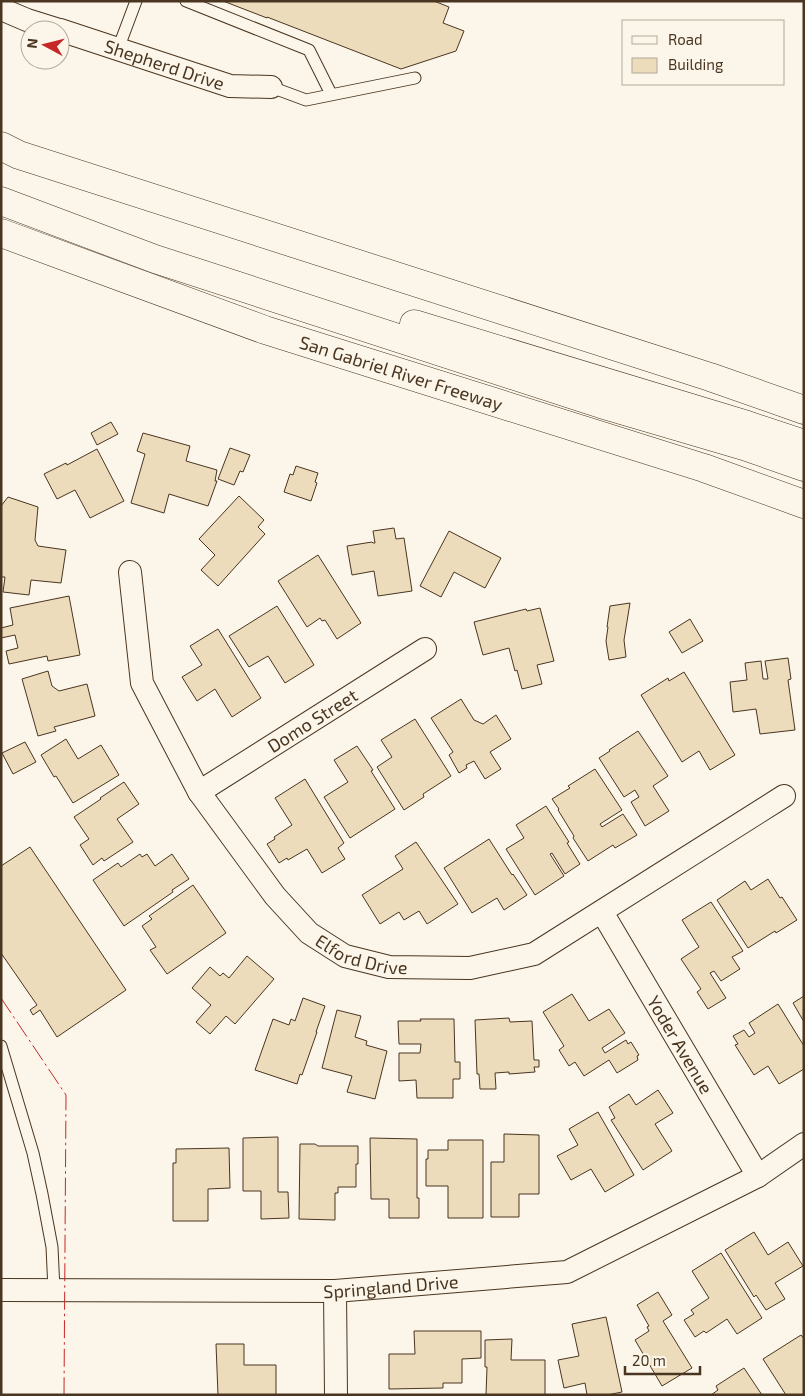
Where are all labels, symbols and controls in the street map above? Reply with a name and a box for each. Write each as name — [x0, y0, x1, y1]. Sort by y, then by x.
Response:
north arrow — [20, 20, 70, 70]
legend — [622, 20, 785, 85]
text: Road — [668, 30, 703, 48]
street label: Shepherd Drive — [102, 34, 227, 94]
text: N — [23, 37, 41, 49]
text: Building — [668, 55, 724, 73]
street label: San Gabriel River Freeway — [297, 331, 506, 415]
street label: Domo Street — [263, 684, 361, 757]
street label: Elford Drive — [312, 929, 408, 978]
street label: Yoder Avenue — [643, 992, 718, 1098]
street label: Springland Drive — [323, 1270, 459, 1302]
scale bar — [625, 1344, 700, 1376]
text: 20 m — [632, 1351, 666, 1369]

